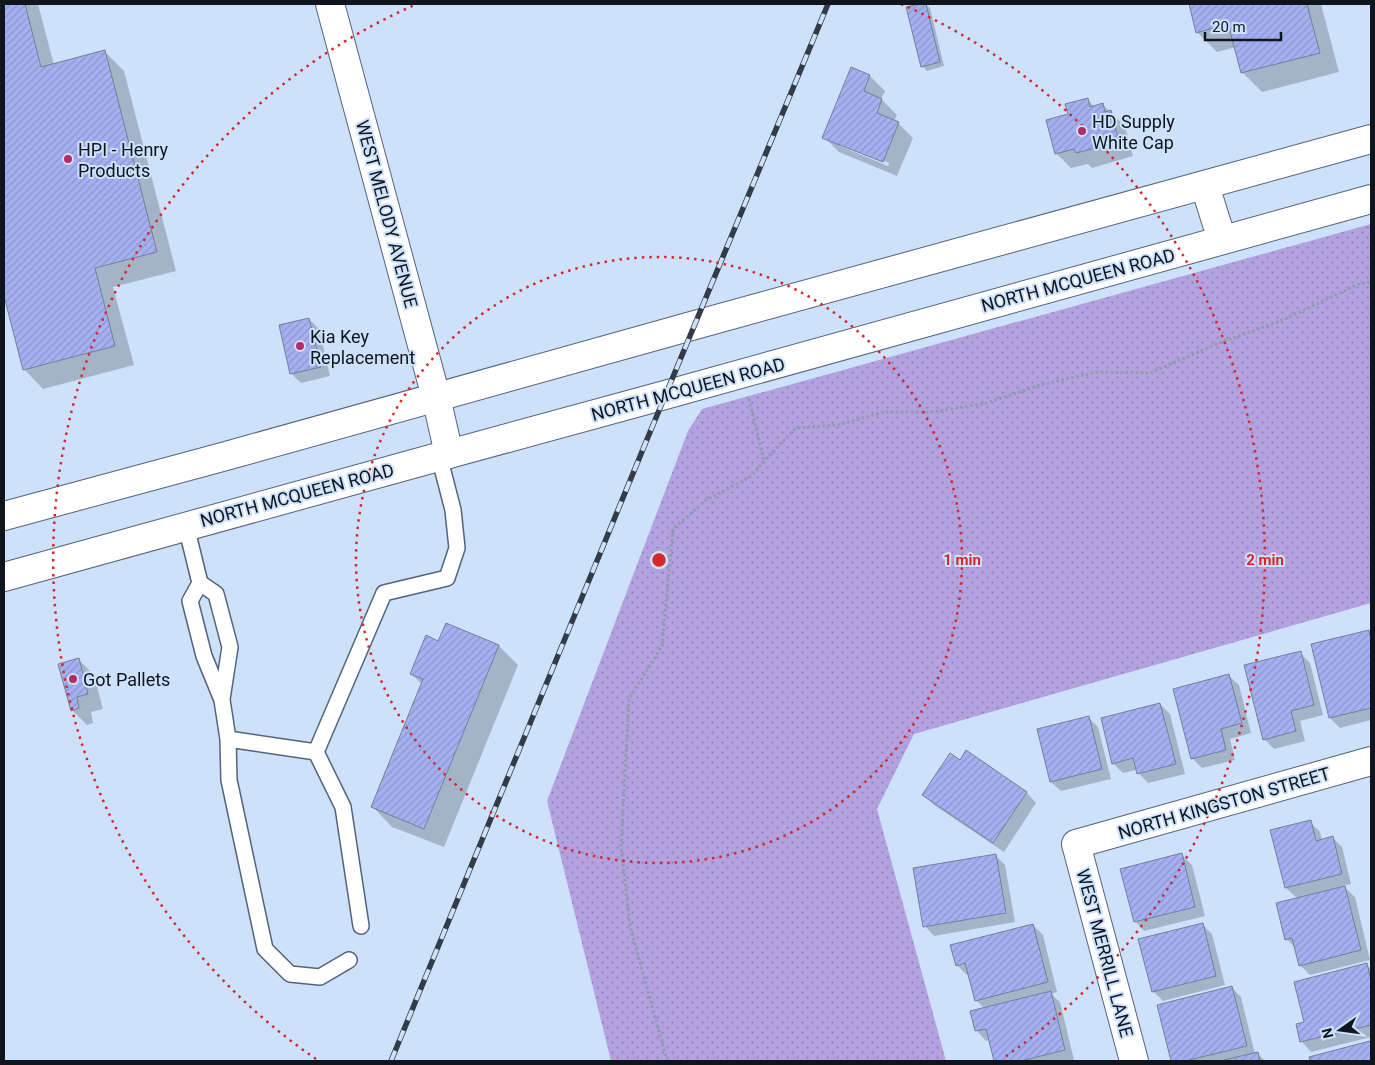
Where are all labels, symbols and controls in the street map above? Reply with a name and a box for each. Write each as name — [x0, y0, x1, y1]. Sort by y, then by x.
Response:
scale bar — [1205, 10, 1281, 42]
text: 20 m — [1212, 18, 1246, 36]
place label: HD Supply White Cap — [1092, 111, 1175, 153]
street label: WEST MELODY AVENUE — [352, 118, 422, 310]
marker: HD Supply White Cap — [1076, 125, 1088, 137]
place label: HPI - Henry Products — [78, 139, 169, 181]
marker: HPI - Henry Products — [62, 153, 74, 165]
street label: NORTH MCQUEEN ROAD — [979, 244, 1177, 316]
place label: Kia Key Replacement — [310, 326, 415, 368]
marker: Kia Key Replacement — [294, 340, 306, 352]
street label: NORTH MCQUEEN ROAD — [589, 353, 787, 425]
street label: NORTH MCQUEEN ROAD — [198, 459, 396, 531]
centre of rings — [650, 551, 668, 569]
text: 1 min — [943, 551, 981, 569]
text: 2 min — [1246, 551, 1284, 569]
place label: Got Pallets — [83, 669, 170, 690]
marker: Got Pallets — [67, 673, 79, 685]
street label: NORTH KINGSTON STREET — [1116, 763, 1333, 843]
street label: WEST MERRILL LANE — [1072, 867, 1138, 1039]
north arrow — [1315, 1005, 1365, 1055]
text: N — [1318, 1026, 1336, 1040]

